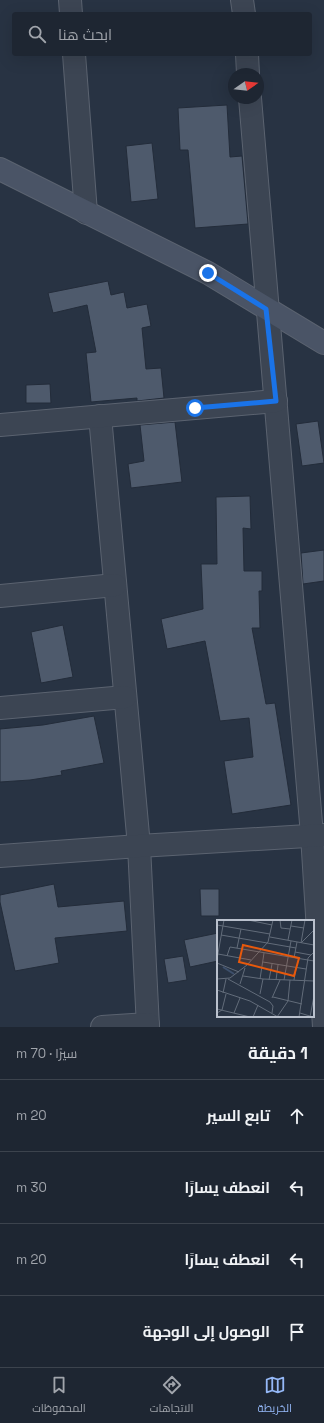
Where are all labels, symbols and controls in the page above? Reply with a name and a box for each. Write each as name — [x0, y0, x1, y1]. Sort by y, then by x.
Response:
search box — [12, 12, 312, 56]
icon: search — [26, 23, 48, 45]
text: ابحث هنا — [58, 25, 112, 44]
north arrow — [228, 68, 264, 104]
route end — [199, 264, 217, 282]
route start — [186, 399, 204, 417]
inset map — [217, 920, 314, 1017]
text: 1 دقيقة — [248, 1042, 308, 1064]
text: سيرًا · 70 m — [16, 1045, 77, 1062]
icon: ahead — [286, 1105, 308, 1127]
text: تابع السير — [207, 1106, 270, 1125]
text: 20 m — [16, 1107, 47, 1124]
icon: left — [286, 1177, 308, 1199]
text: انعطف يسارًا — [184, 1178, 270, 1197]
text: 30 m — [16, 1179, 47, 1196]
icon: left — [286, 1249, 308, 1271]
text: انعطف يسارًا — [184, 1250, 270, 1269]
text: 20 m — [16, 1251, 47, 1268]
icon: arrive — [286, 1321, 308, 1343]
text: الوصول إلى الوجهة — [143, 1322, 270, 1341]
tab: المحفوظات — [32, 1374, 86, 1418]
tab: الاتجاهات — [150, 1374, 193, 1418]
tab: الخريطة — [258, 1374, 292, 1418]

